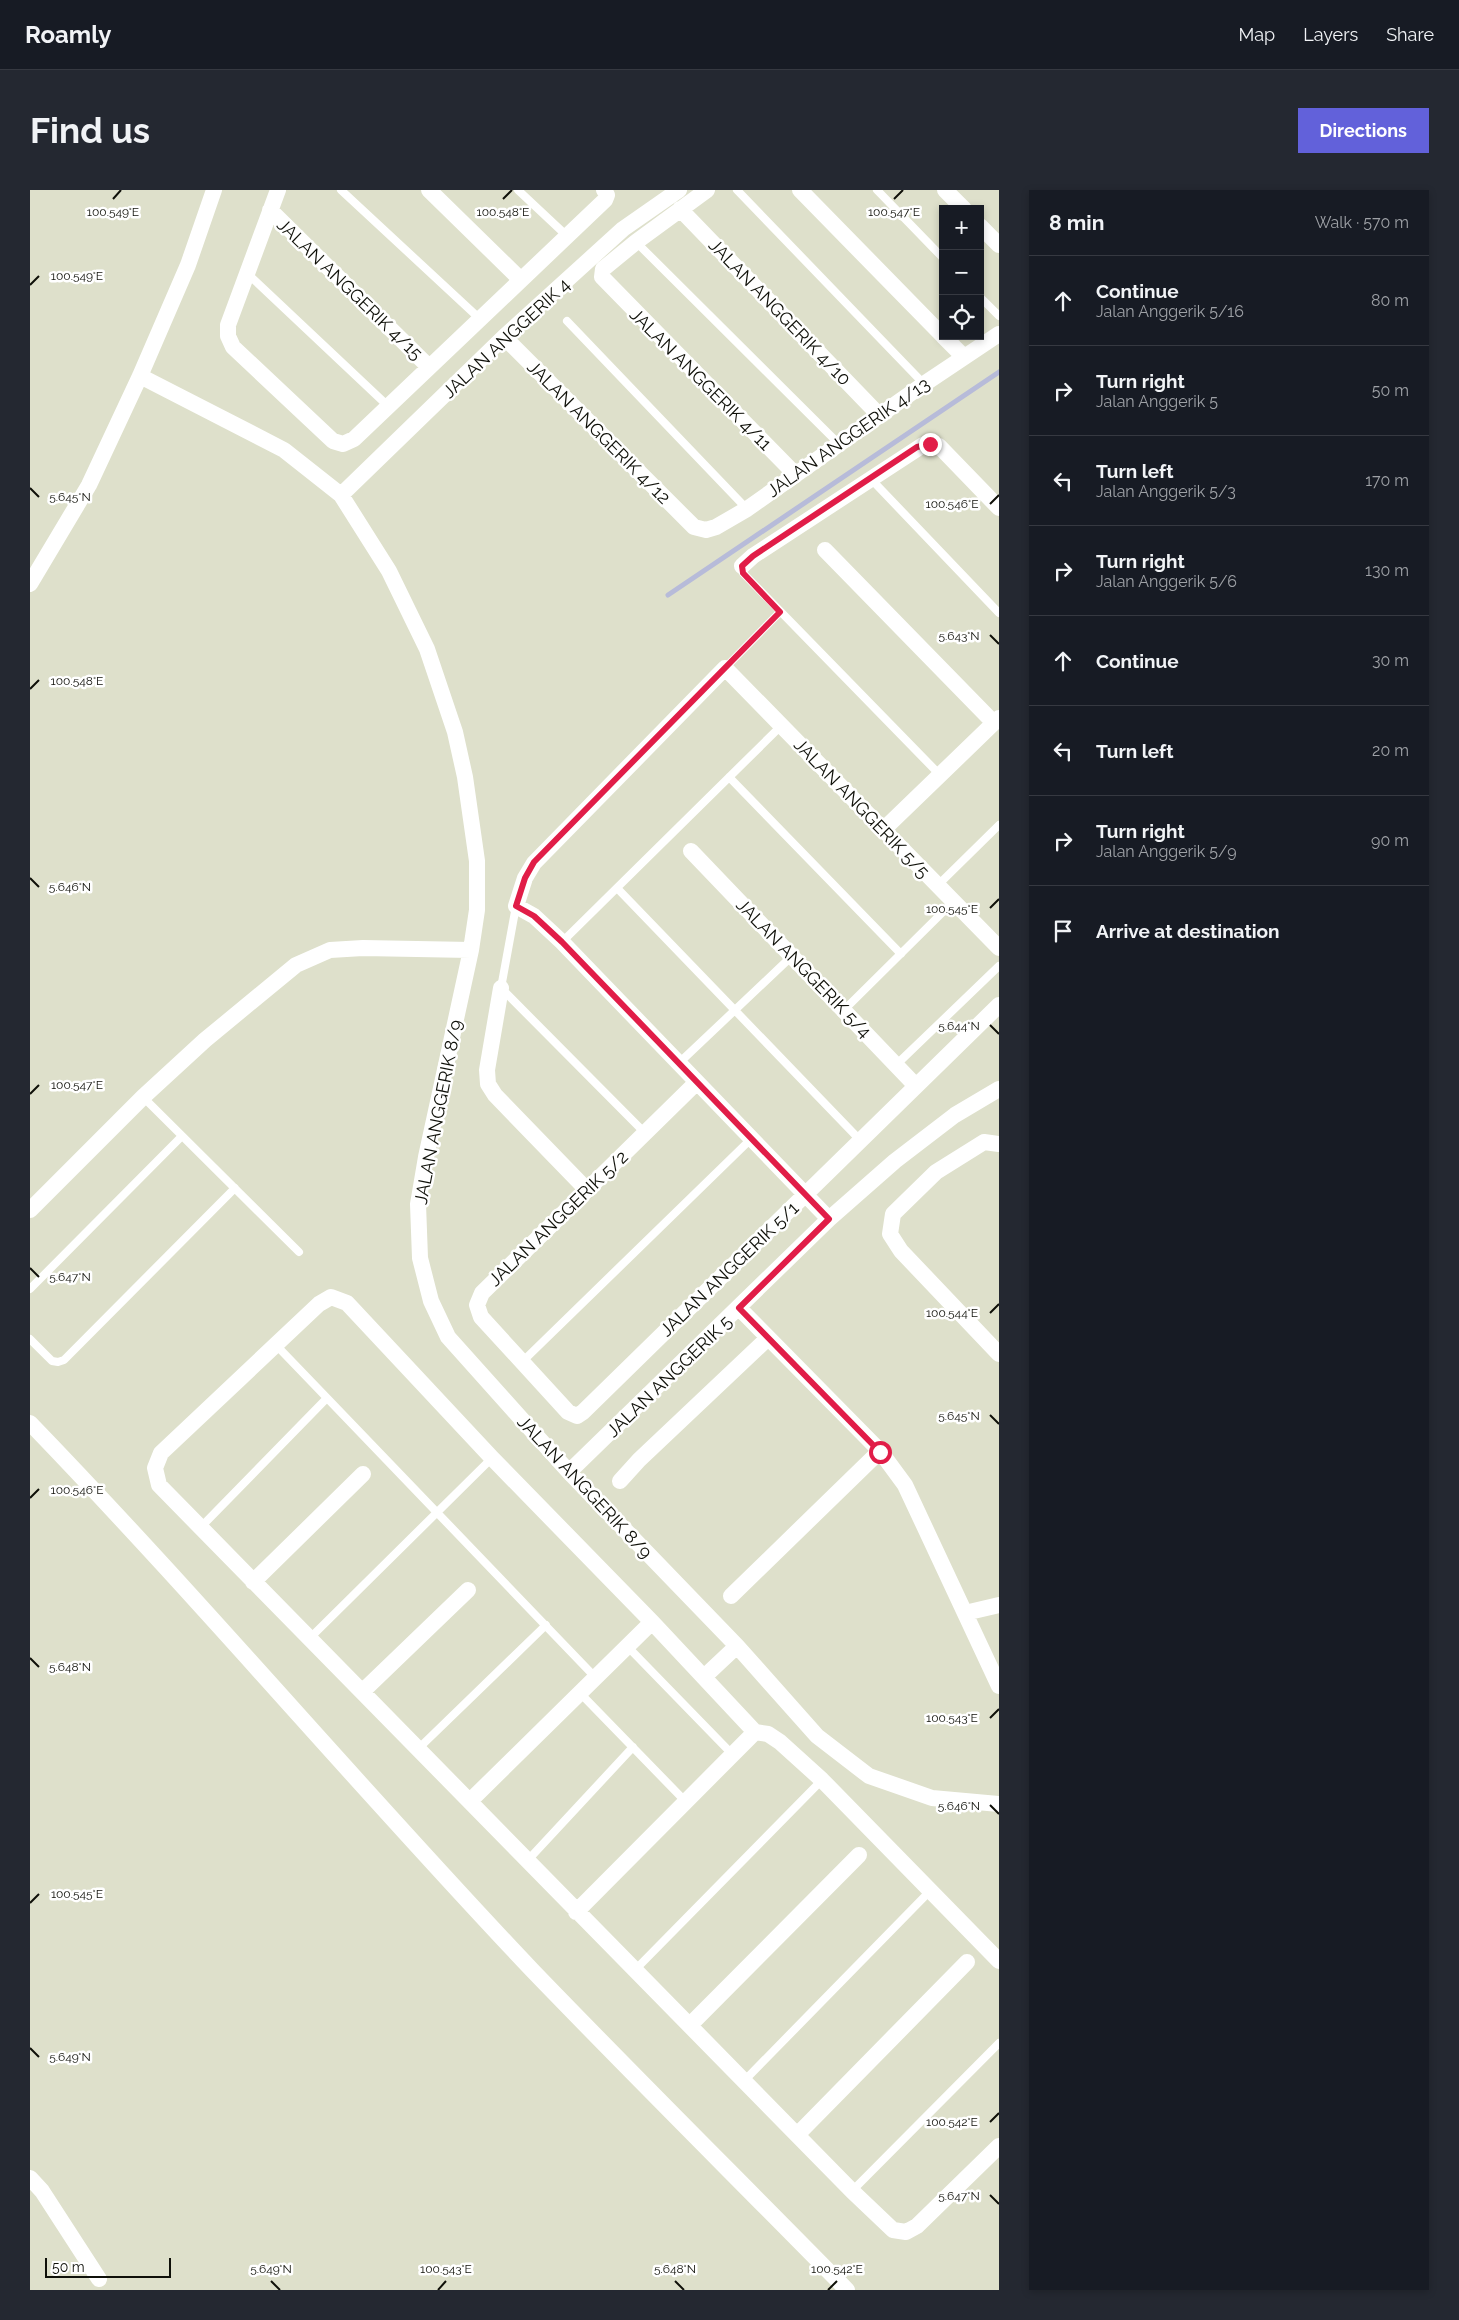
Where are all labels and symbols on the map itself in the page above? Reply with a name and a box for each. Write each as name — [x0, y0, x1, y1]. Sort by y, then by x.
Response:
text: 100.549°E — [87, 205, 139, 219]
text: 100.548°E — [477, 205, 529, 219]
text: 100.547°E — [868, 205, 920, 219]
street label: JALAN ANGGERIK 4/15 — [273, 214, 427, 364]
street label: JALAN ANGGERIK 4/10 — [705, 235, 855, 389]
text: 100.549°E — [51, 269, 103, 283]
street label: JALAN ANGGERIK 4 — [438, 274, 574, 402]
street label: JALAN ANGGERIK 4/11 — [626, 304, 776, 454]
street label: JALAN ANGGERIK 4/12 — [523, 356, 675, 508]
street label: JALAN ANGGERIK 4/13 — [763, 373, 933, 501]
route end — [919, 433, 942, 456]
text: 5.645°N — [49, 490, 91, 504]
text: 100.546°E — [926, 497, 978, 511]
text: 5.643°N — [938, 629, 980, 643]
text: 100.548°E — [51, 674, 103, 688]
street label: JALAN ANGGERIK 5/5 — [790, 734, 934, 882]
text: 5.646°N — [49, 880, 91, 894]
street label: JALAN ANGGERIK 5/4 — [732, 894, 876, 1042]
text: 100.545°E — [926, 902, 978, 916]
street label: JALAN ANGGERIK 8/9 — [410, 1018, 466, 1206]
text: 5.644°N — [938, 1019, 980, 1033]
text: 100.547°E — [51, 1078, 103, 1092]
street label: JALAN ANGGERIK 5/2 — [484, 1146, 632, 1290]
street label: JALAN ANGGERIK 5/1 — [655, 1197, 803, 1340]
text: 5.647°N — [49, 1270, 91, 1284]
text: 100.544°E — [926, 1306, 978, 1320]
street label: JALAN ANGGERIK 5 — [602, 1311, 736, 1441]
text: 5.645°N — [938, 1409, 980, 1423]
street label: JALAN ANGGERIK 8/9 — [513, 1411, 657, 1563]
route start — [869, 1441, 892, 1464]
text: 100.546°E — [51, 1483, 103, 1497]
text: 5.648°N — [49, 1660, 91, 1674]
text: 100.543°E — [926, 1711, 978, 1725]
text: 5.646°N — [938, 1799, 980, 1813]
text: 100.545°E — [51, 1887, 103, 1901]
text: 5.649°N — [49, 2050, 91, 2064]
text: 100.542°E — [926, 2115, 978, 2129]
text: 5.647°N — [938, 2189, 980, 2203]
scale bar — [45, 2255, 171, 2278]
text: 5.649°N — [250, 2262, 292, 2276]
text: 100.543°E — [420, 2262, 472, 2276]
text: 5.648°N — [654, 2262, 696, 2276]
text: 100.542°E — [811, 2262, 863, 2276]

